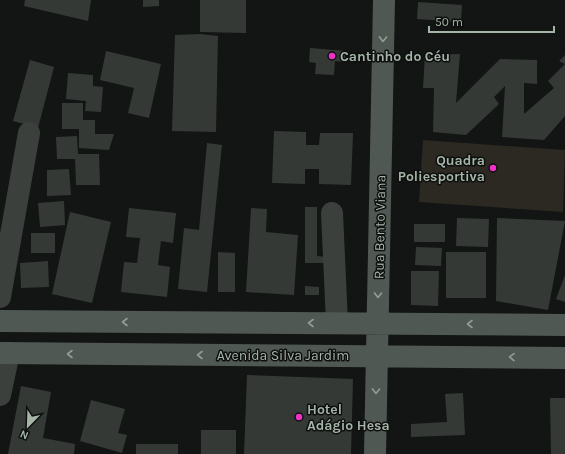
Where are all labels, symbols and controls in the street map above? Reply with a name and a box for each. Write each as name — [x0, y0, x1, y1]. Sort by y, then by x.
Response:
scale bar — [429, 8, 554, 34]
text: 50 m — [435, 15, 463, 29]
one-way arrow — [379, 36, 387, 42]
place label: Cantinho do Céu — [340, 48, 450, 65]
marker: Cantinho do Céu — [327, 51, 337, 61]
place label: Quadra Poliesportiva — [398, 152, 485, 185]
marker: Quadra Poliesportiva — [488, 163, 498, 173]
street label: Rua Bento Viana — [371, 175, 389, 279]
one-way arrow — [374, 292, 382, 298]
one-way arrow — [122, 318, 128, 326]
one-way arrow — [308, 319, 314, 327]
one-way arrow — [467, 320, 473, 328]
street label: Avenida Silva Jardim — [217, 347, 349, 364]
one-way arrow — [67, 350, 73, 358]
one-way arrow — [197, 351, 203, 359]
one-way arrow — [509, 353, 515, 361]
one-way arrow — [372, 388, 380, 394]
place label: Hotel Adágio Hesa — [307, 401, 390, 434]
north arrow — [8, 406, 48, 446]
marker: Hotel Adágio Hesa — [294, 412, 304, 422]
text: N — [18, 427, 30, 442]

